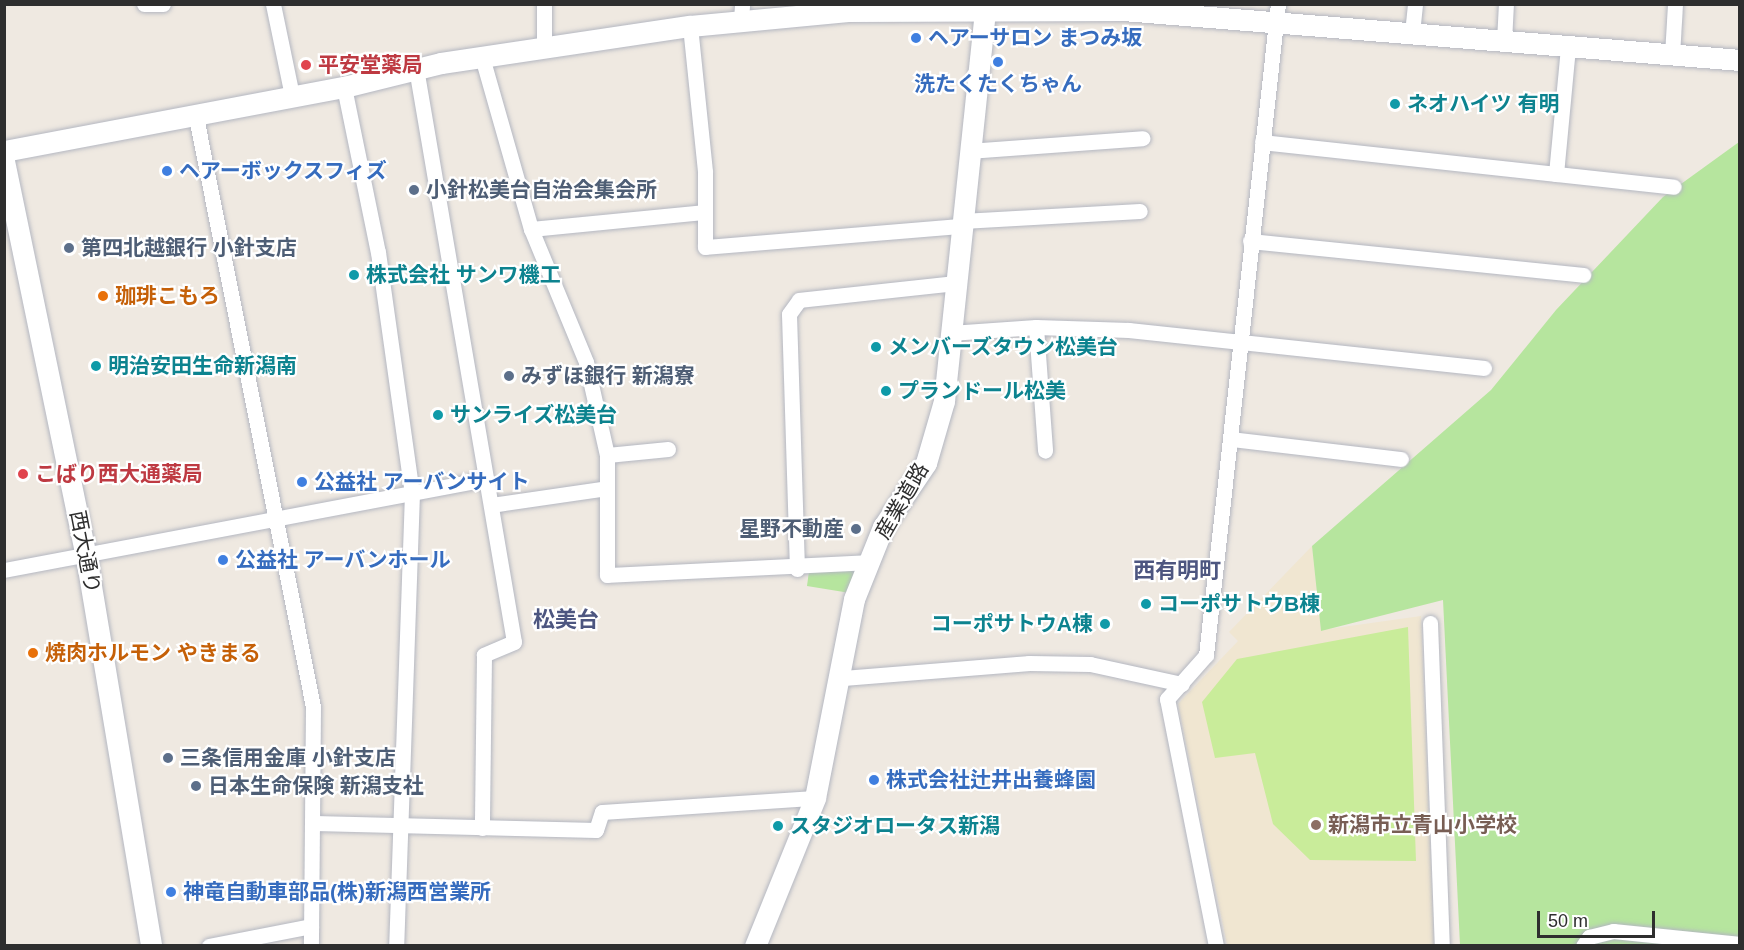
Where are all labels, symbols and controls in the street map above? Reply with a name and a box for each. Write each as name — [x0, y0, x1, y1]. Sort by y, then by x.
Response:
place label: ヘアーサロン まつみ坂 — [928, 25, 1143, 51]
marker: ヘアーサロン まつみ坂 — [909, 31, 923, 45]
place label: 平安堂薬局 — [318, 52, 423, 78]
marker: 洗たくたくちゃん — [991, 55, 1005, 69]
marker: 平安堂薬局 — [299, 58, 313, 72]
place label: 洗たくたくちゃん — [914, 71, 1082, 97]
place label: ネオハイツ 有明 — [1407, 91, 1560, 117]
marker: ネオハイツ 有明 — [1388, 97, 1402, 111]
place label: ヘアーボックスフィズ — [179, 158, 388, 184]
marker: ヘアーボックスフィズ — [160, 164, 174, 178]
place label: 小針松美台自治会集会所 — [426, 177, 657, 203]
marker: 小針松美台自治会集会所 — [407, 183, 421, 197]
place label: 第四北越銀行 小針支店 — [81, 235, 297, 261]
marker: 第四北越銀行 小針支店 — [62, 241, 76, 255]
place label: 株式会社 サンワ機工 — [366, 262, 561, 288]
marker: 株式会社 サンワ機工 — [347, 268, 361, 282]
place label: 珈琲こもろ — [115, 283, 220, 309]
marker: 珈琲こもろ — [96, 289, 110, 303]
place label: メンバーズタウン松美台 — [888, 334, 1119, 360]
marker: メンバーズタウン松美台 — [869, 340, 883, 354]
place label: 明治安田生命新潟南 — [108, 353, 297, 379]
marker: 明治安田生命新潟南 — [89, 359, 103, 373]
place label: みずほ銀行 新潟寮 — [521, 363, 695, 389]
marker: みずほ銀行 新潟寮 — [502, 369, 516, 383]
place label: プランドール松美 — [898, 378, 1066, 404]
marker: プランドール松美 — [879, 384, 893, 398]
place label: サンライズ松美台 — [450, 402, 618, 428]
marker: サンライズ松美台 — [431, 408, 445, 422]
street label: 産業道路 — [870, 458, 934, 544]
place label: こばり西大通薬局 — [35, 461, 203, 487]
marker: こばり西大通薬局 — [16, 467, 30, 481]
place label: 公益社 アーバンサイト — [314, 469, 529, 495]
marker: 公益社 アーバンサイト — [295, 475, 309, 489]
street label: 西大通り — [65, 508, 105, 596]
place label: 星野不動産 — [739, 516, 844, 542]
marker: 星野不動産 — [849, 522, 863, 536]
place label: 公益社 アーバンホール — [235, 547, 450, 573]
marker: 公益社 アーバンホール — [216, 553, 230, 567]
district label: 西有明町 — [1133, 558, 1221, 584]
place label: コーポサトウB棟 — [1158, 591, 1320, 617]
marker: コーポサトウB棟 — [1139, 597, 1153, 611]
district label: 松美台 — [533, 607, 599, 633]
place label: コーポサトウA棟 — [931, 611, 1093, 637]
marker: コーポサトウA棟 — [1098, 617, 1112, 631]
place label: 焼肉ホルモン やきまる — [45, 640, 261, 666]
marker: 焼肉ホルモン やきまる — [26, 646, 40, 660]
place label: 三条信用金庫 小針支店 — [180, 745, 396, 771]
marker: 三条信用金庫 小針支店 — [161, 751, 175, 765]
place label: 株式会社辻井出養蜂園 — [886, 767, 1096, 793]
place label: 日本生命保険 新潟支社 — [208, 773, 424, 799]
marker: 株式会社辻井出養蜂園 — [867, 773, 881, 787]
marker: 日本生命保険 新潟支社 — [189, 779, 203, 793]
place label: 新潟市立青山小学校 — [1328, 812, 1517, 838]
place label: スタジオロータス新潟 — [790, 813, 1000, 839]
marker: 新潟市立青山小学校 — [1309, 818, 1323, 832]
marker: スタジオロータス新潟 — [771, 819, 785, 833]
place label: 神竜自動車部品(株)新潟西営業所 — [183, 879, 491, 905]
marker: 神竜自動車部品(株)新潟西営業所 — [164, 885, 178, 899]
scale bar — [1540, 899, 1658, 937]
text: 50 m — [1548, 911, 1588, 931]

